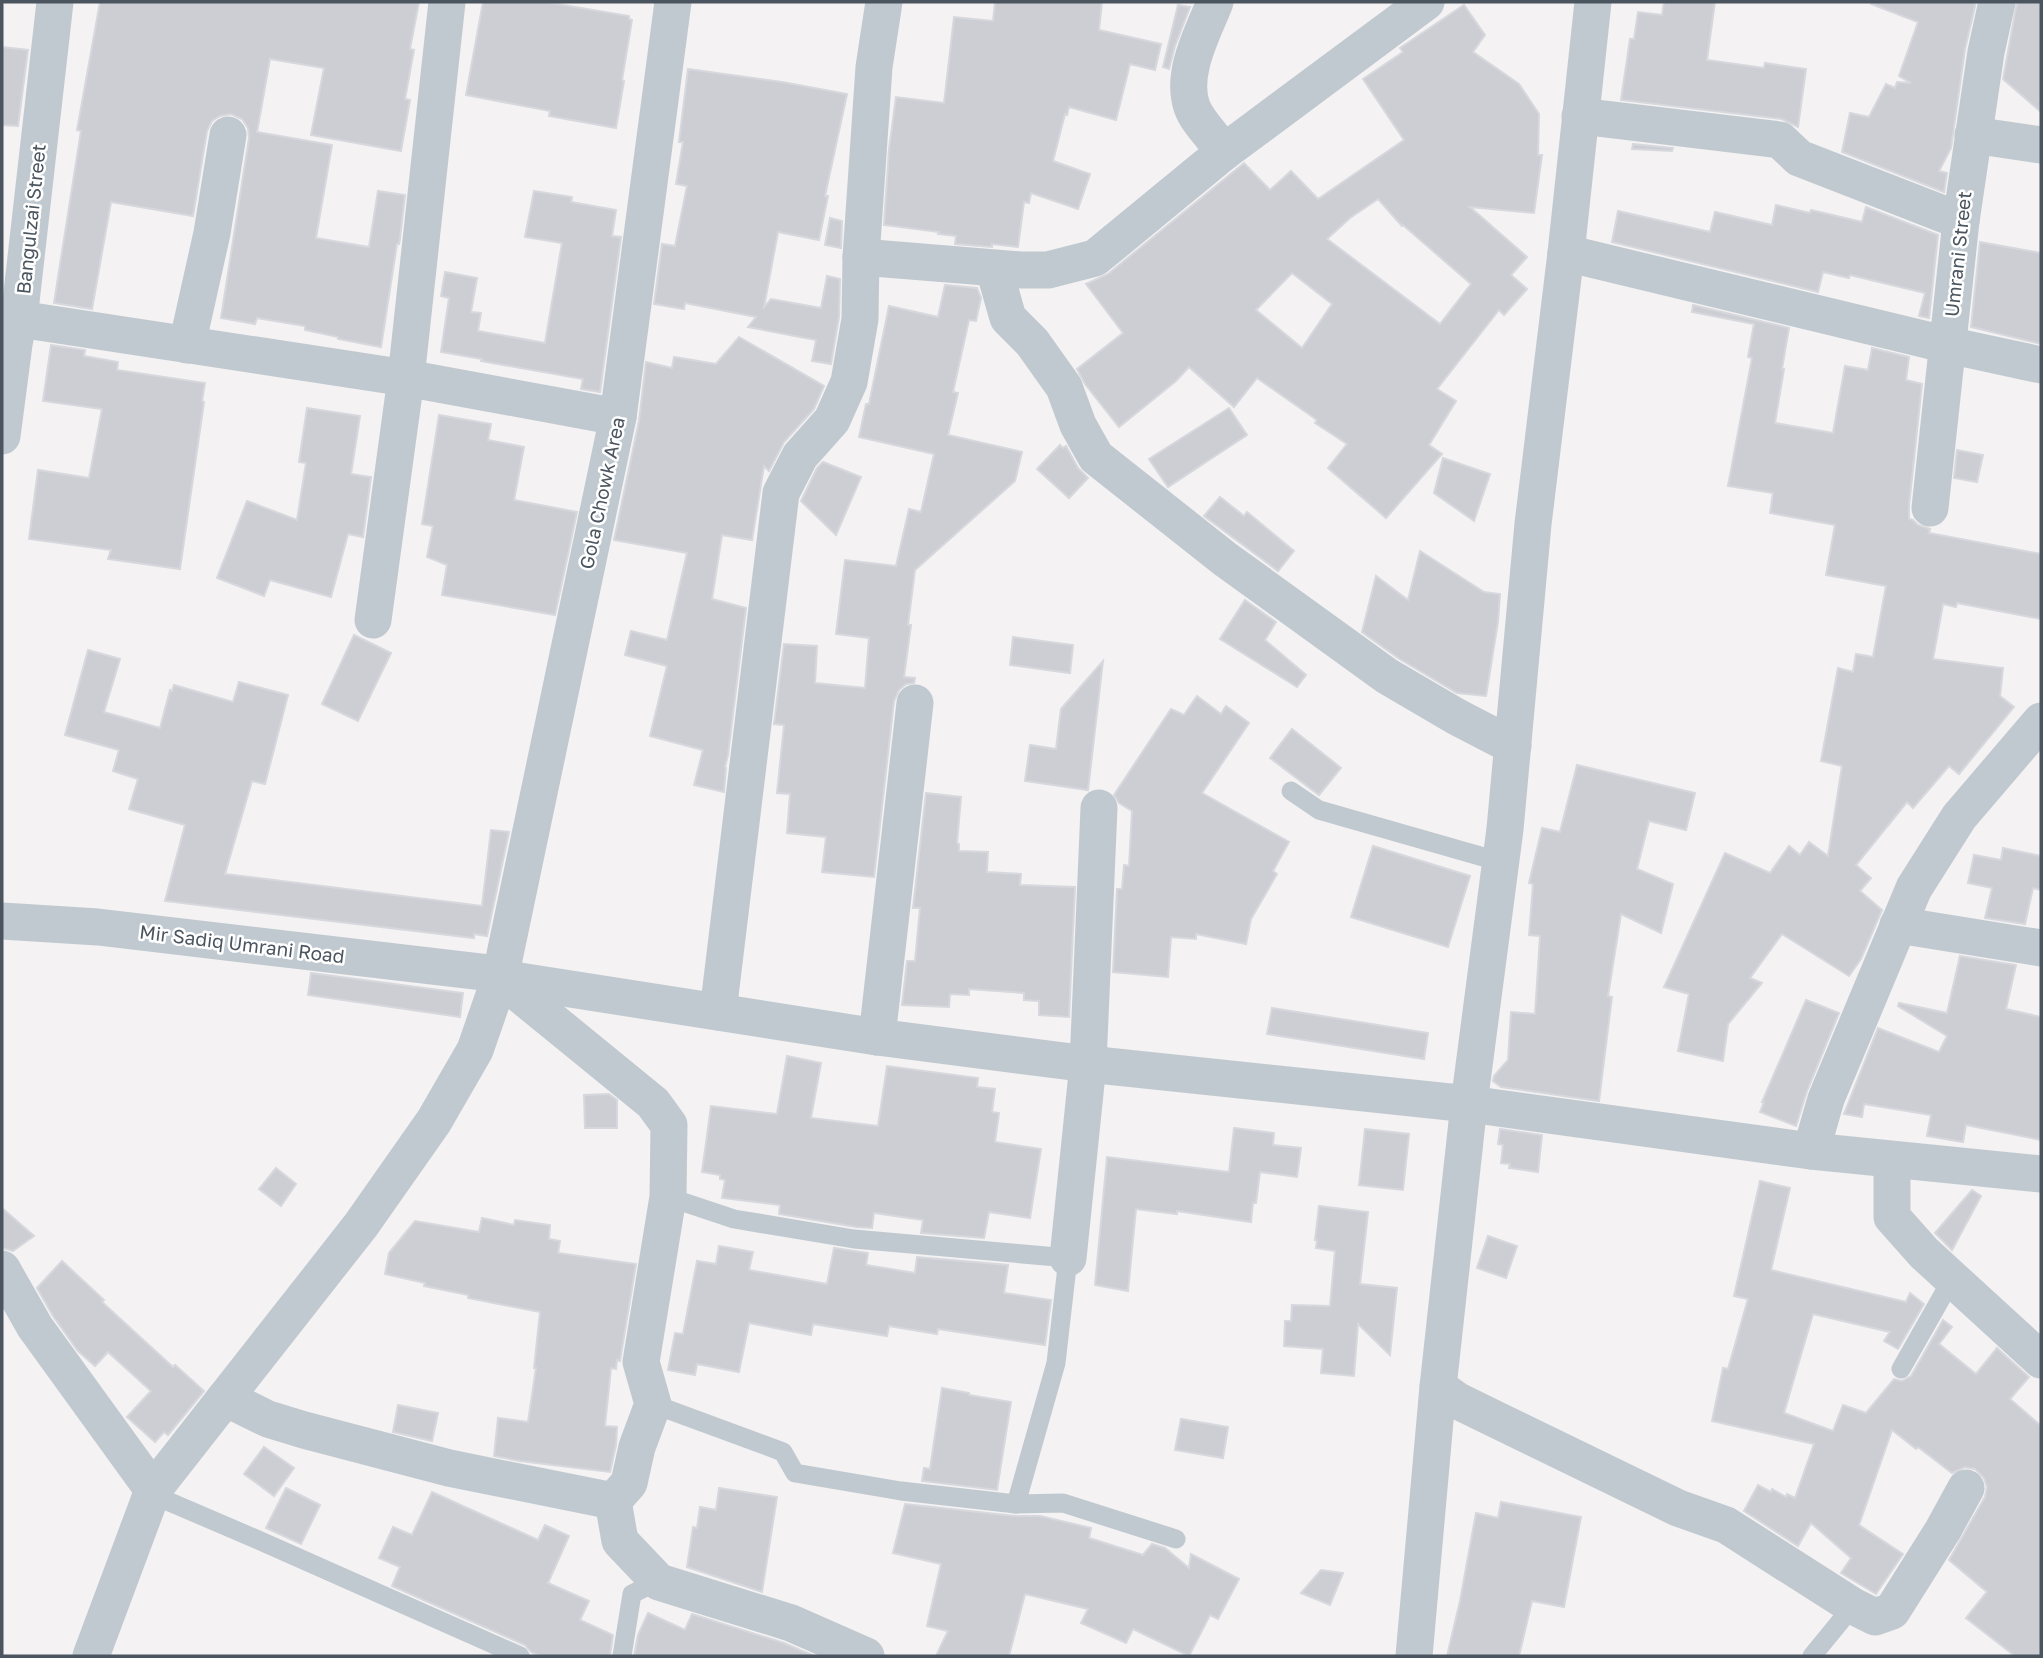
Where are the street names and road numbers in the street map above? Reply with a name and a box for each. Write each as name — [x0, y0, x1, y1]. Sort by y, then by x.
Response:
street label: Bangulzai Street — [11, 143, 50, 295]
street label: Umrani Street — [1939, 190, 1976, 318]
street label: Gola Chowk Area — [574, 415, 629, 571]
street label: Mir Sadiq Umrani Road — [138, 920, 346, 967]

